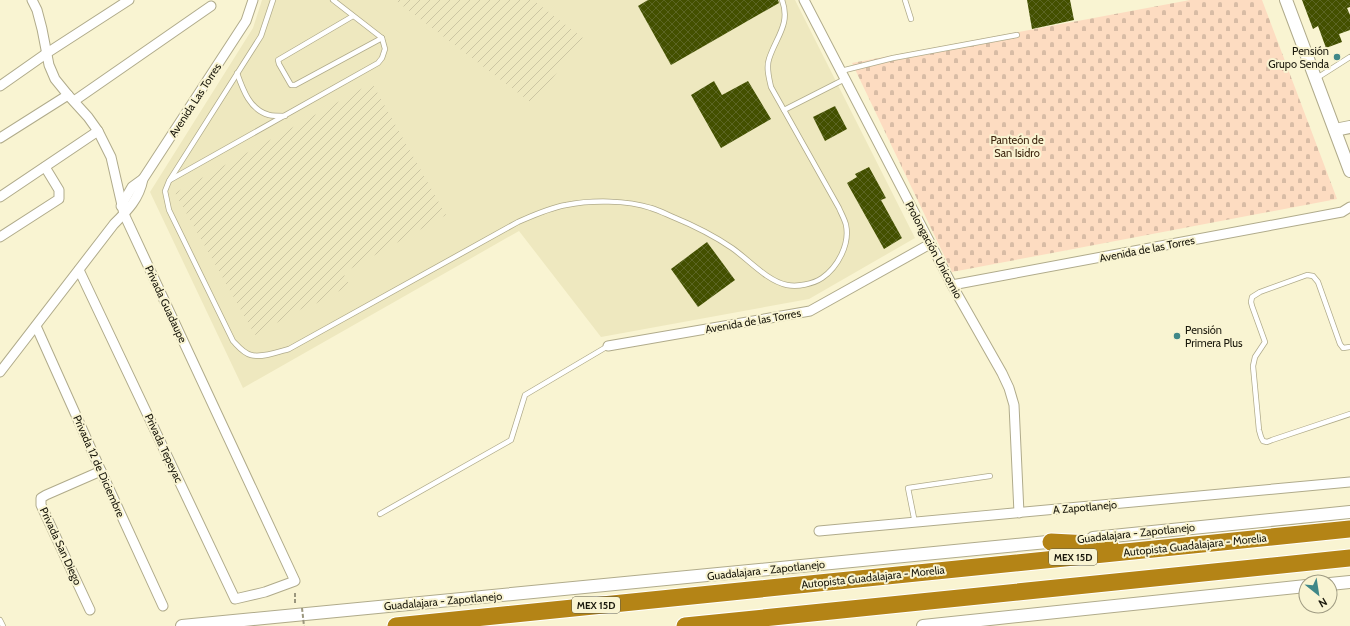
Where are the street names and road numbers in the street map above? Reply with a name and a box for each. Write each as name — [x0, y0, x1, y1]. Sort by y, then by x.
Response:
street label: Avenida Las Torres — [166, 60, 224, 140]
street label: Prolongación Unicornio — [902, 199, 966, 301]
street label: Avenida de las Torres — [1098, 233, 1196, 265]
street label: Privada Guadaupe — [142, 263, 190, 345]
street label: Avenida de las Torres — [704, 306, 802, 336]
street label: Privada Tepeyac — [142, 411, 186, 485]
street label: Privada 12 de Diciembre — [70, 413, 128, 520]
street label: A Zapotlanejo — [1052, 497, 1118, 517]
street label: Privada San Diego — [37, 505, 85, 587]
street label: Guadalajara - Zapotlanejo — [1076, 520, 1196, 546]
street label: Autopista Guadalajara - Morelia — [1123, 530, 1268, 559]
road number: MEX 15D — [1049, 549, 1097, 565]
street label: Guadalajara - Zapotlanejo — [706, 557, 826, 583]
street label: Autopista Guadalajara - Morelia — [801, 562, 946, 591]
street label: Guadalajara - Zapotlanejo — [383, 589, 503, 613]
road number: MEX 15D — [572, 597, 620, 613]

